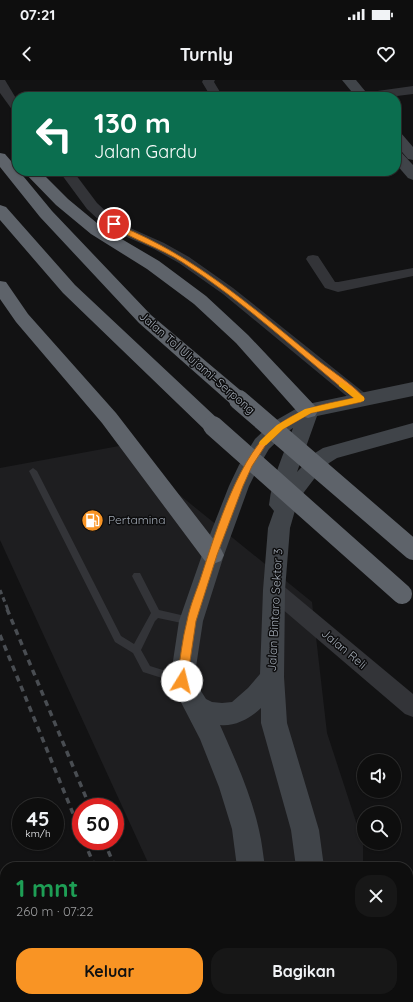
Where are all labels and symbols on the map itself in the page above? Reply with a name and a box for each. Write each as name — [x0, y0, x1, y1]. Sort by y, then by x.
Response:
pin — [97, 207, 131, 241]
street label: Jalan Tol Ulujami–Serpong — [136, 308, 258, 417]
fuel station icon: Pertamina — [79, 507, 105, 533]
place label: Pertamina — [108, 512, 166, 527]
street label: Jalan Bintaro Sektor 3 — [264, 548, 285, 672]
street label: Jalan Reli — [319, 625, 370, 672]
position arrow — [161, 660, 203, 702]
speed limit sign: 50 — [72, 798, 124, 850]

